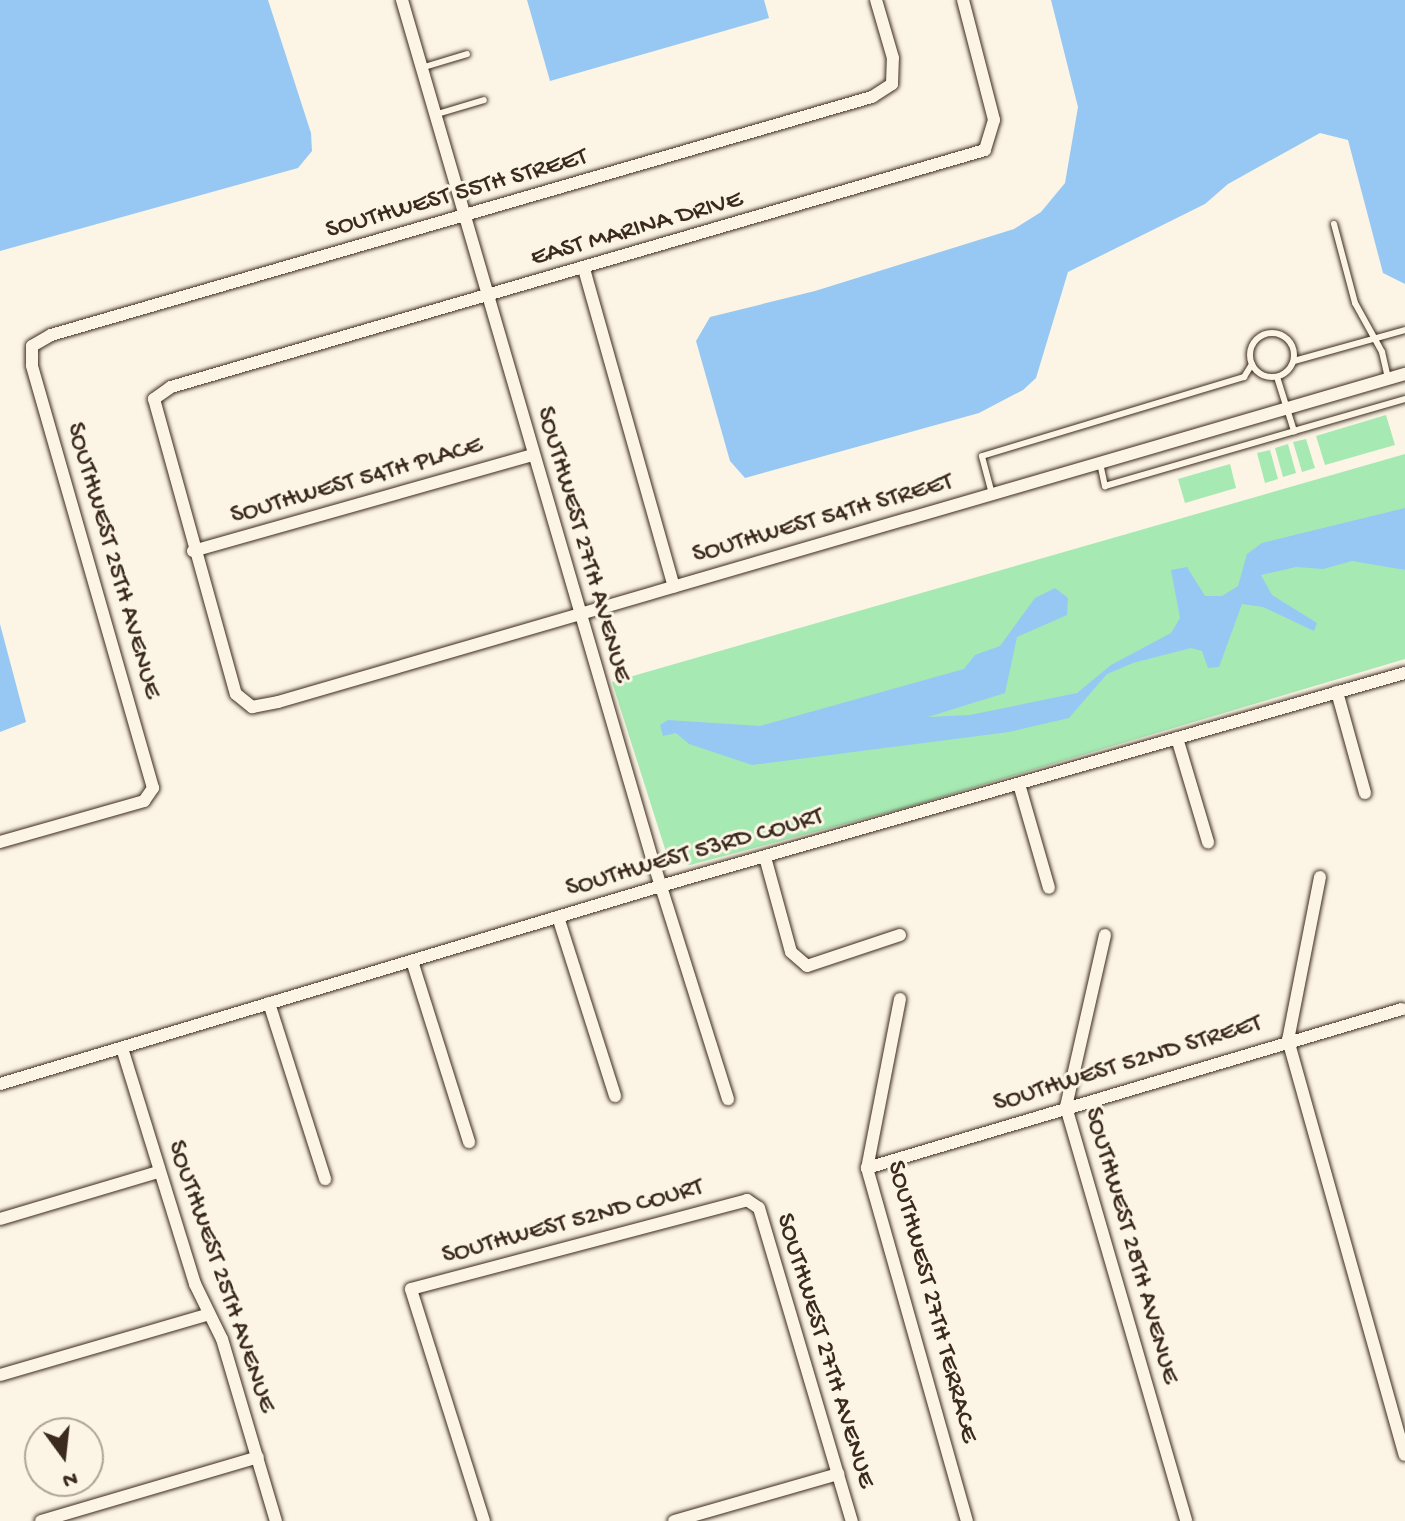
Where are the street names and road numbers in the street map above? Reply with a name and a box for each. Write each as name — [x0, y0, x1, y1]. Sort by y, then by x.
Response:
street label: SOUTHWEST 55TH STREET — [323, 143, 591, 247]
street label: EAST MARINA DRIVE — [527, 185, 747, 275]
street label: SOUTHWEST 27TH AVENUE — [528, 403, 636, 687]
street label: SOUTHWEST 25TH AVENUE — [58, 419, 166, 703]
street label: SOUTHWEST 54TH PLACE — [227, 431, 487, 533]
street label: SOUTHWEST 54TH STREET — [689, 468, 957, 572]
street label: SOUTHWEST 53RD COURT — [563, 802, 827, 906]
street label: SOUTHWEST 52ND STREET — [990, 1009, 1266, 1121]
street label: SOUTHWEST 28TH AVENUE — [1076, 1104, 1184, 1388]
street label: SOUTHWEST 25TH AVENUE — [159, 1137, 281, 1417]
street label: SOUTHWEST 27TH TERRACE — [878, 1158, 984, 1446]
street label: SOUTHWEST 52ND COURT — [439, 1173, 707, 1273]
street label: SOUTHWEST 27TH AVENUE — [767, 1210, 881, 1492]

